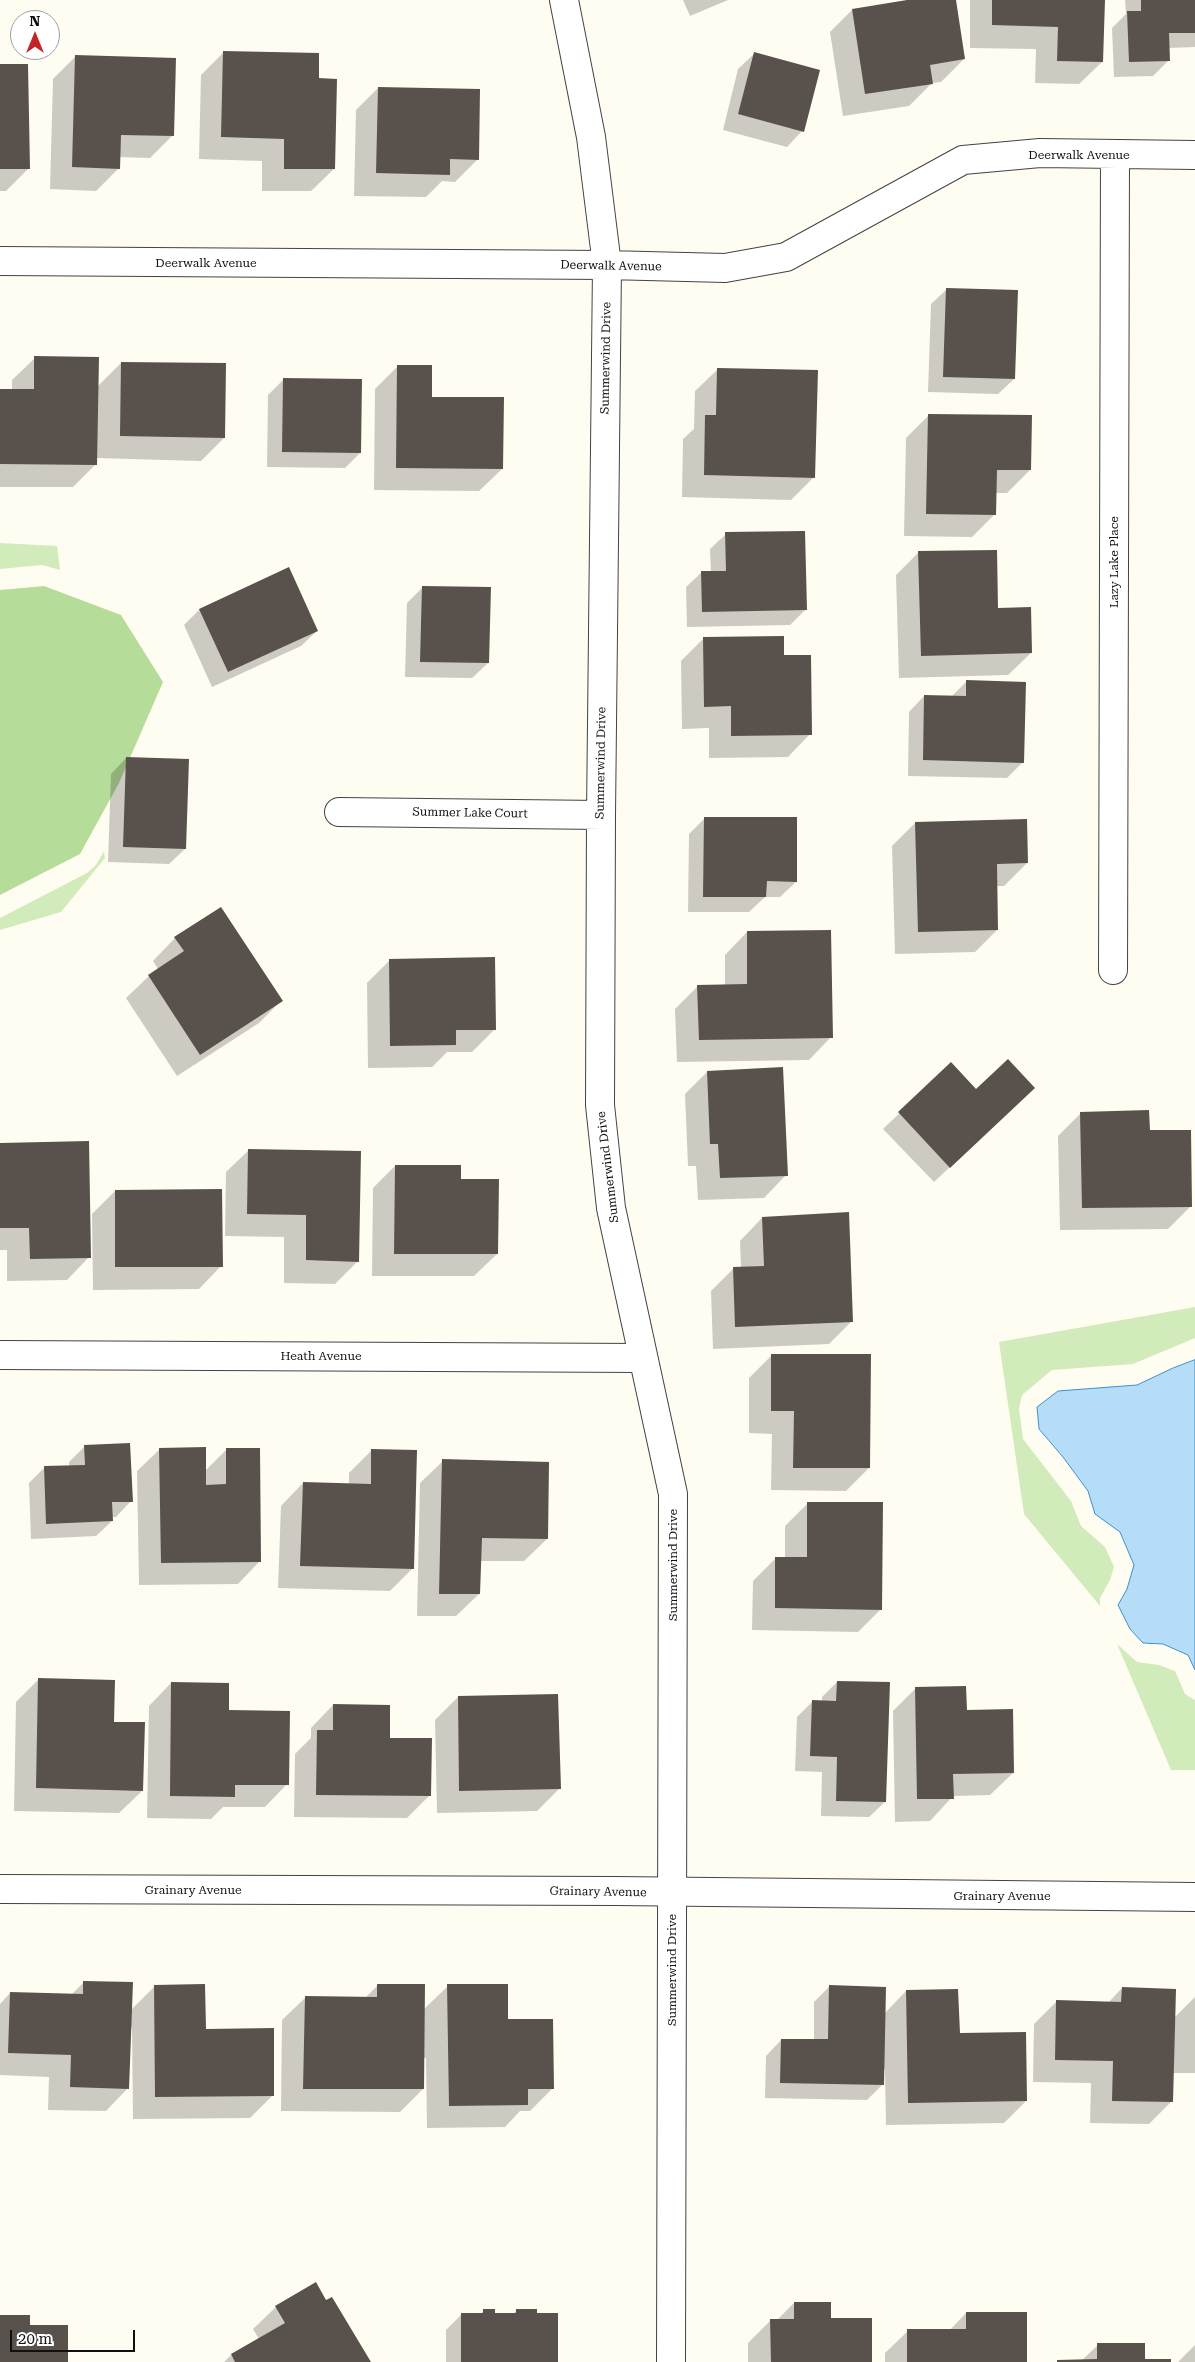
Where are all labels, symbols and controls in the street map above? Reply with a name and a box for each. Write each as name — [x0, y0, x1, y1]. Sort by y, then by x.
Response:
north arrow — [10, 10, 60, 60]
text: N — [30, 13, 40, 29]
street label: Deerwalk Avenue — [1028, 148, 1130, 162]
street label: Deerwalk Avenue — [155, 256, 257, 270]
street label: Deerwalk Avenue — [560, 258, 662, 274]
street label: Summerwind Drive — [598, 302, 614, 414]
street label: Lazy Lake Place — [1107, 516, 1121, 608]
street label: Summerwind Drive — [593, 707, 609, 819]
street label: Summer Lake Court — [412, 805, 528, 821]
street label: Summerwind Drive — [594, 1110, 622, 1224]
street label: Heath Avenue — [280, 1349, 362, 1363]
street label: Summerwind Drive — [666, 1509, 680, 1621]
street label: Grainary Avenue — [144, 1883, 242, 1897]
street label: Grainary Avenue — [549, 1884, 647, 1900]
street label: Grainary Avenue — [953, 1889, 1051, 1903]
street label: Summerwind Drive — [665, 1914, 679, 2026]
scale bar — [12, 2320, 138, 2352]
text: 20 m — [18, 2330, 52, 2348]

